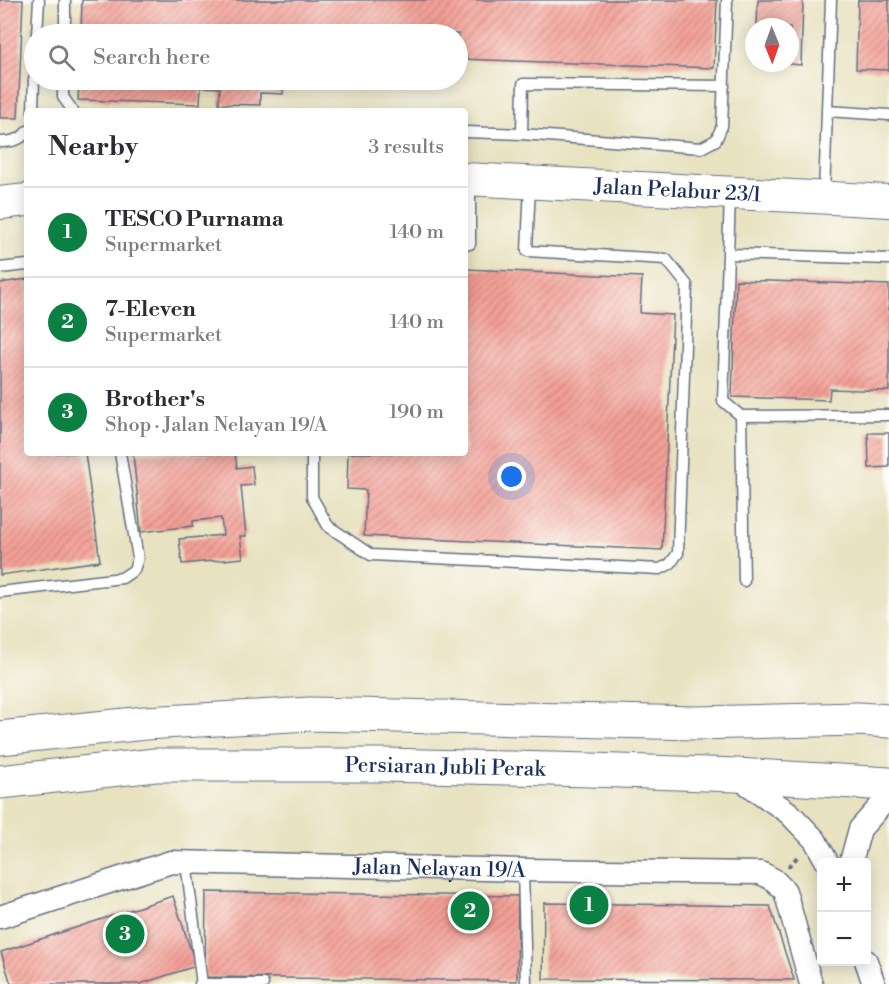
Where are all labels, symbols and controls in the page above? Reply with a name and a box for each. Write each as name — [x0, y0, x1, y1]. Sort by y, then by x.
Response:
north arrow — [745, 18, 799, 72]
search box — [24, 24, 468, 90]
icon: search — [45, 41, 78, 74]
text: Search here — [93, 44, 210, 71]
text: Nearby — [48, 131, 138, 163]
text: 3 results — [368, 135, 444, 160]
street label: Jalan Pelabur 23/1 — [592, 174, 762, 208]
text: TESCO Purnama — [105, 206, 284, 233]
text: 1 — [63, 220, 72, 245]
text: 140 m — [389, 220, 444, 245]
text: Supermarket — [105, 233, 222, 258]
text: 7-Eleven — [105, 296, 196, 323]
text: 2 — [61, 310, 74, 335]
text: 140 m — [389, 310, 444, 335]
text: Supermarket — [105, 323, 222, 348]
text: Brother's — [105, 386, 205, 413]
text: 3 — [61, 400, 74, 425]
text: 190 m — [389, 400, 444, 425]
text: Shop · Jalan Nelayan 19/A — [105, 413, 327, 438]
your location — [497, 462, 526, 491]
street label: Persiaran Jubli Perak — [345, 753, 547, 783]
street label: Jalan Nelayan 19/A — [352, 854, 527, 884]
map controls — [817, 858, 871, 966]
button: + — [817, 858, 871, 912]
pin: 1 — [570, 882, 608, 928]
pin: 2 — [450, 888, 490, 934]
pin: 3 — [106, 912, 144, 956]
button: − — [817, 912, 871, 966]

